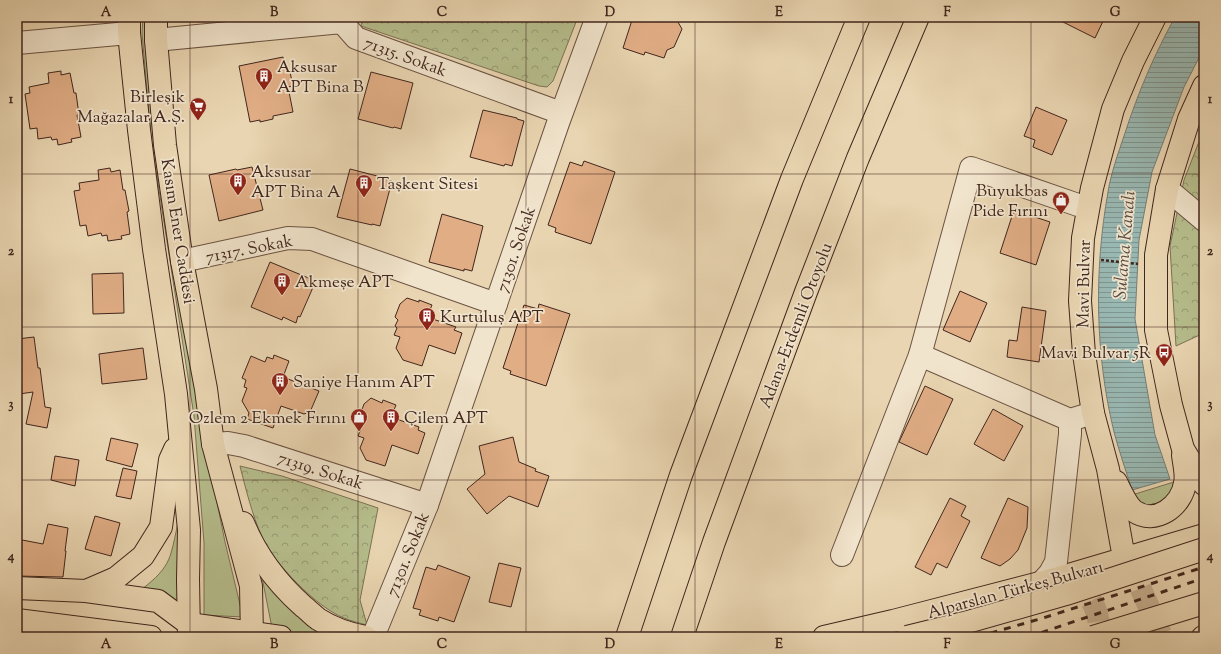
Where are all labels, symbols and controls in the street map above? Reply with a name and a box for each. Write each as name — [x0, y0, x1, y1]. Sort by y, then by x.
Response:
text: A — [101, 4, 112, 22]
text: B — [270, 4, 279, 22]
text: C — [437, 4, 447, 22]
text: D — [605, 4, 615, 22]
text: E — [775, 4, 783, 22]
text: F — [943, 4, 951, 22]
text: G — [1110, 4, 1121, 22]
street label: 71315. Sokak — [361, 32, 450, 84]
place label: Aksusar APT Bina B — [277, 56, 364, 100]
building icon: Aksusar APT Bina B — [254, 66, 274, 91]
place label: Birleşik Mağazalar A.Ş. — [77, 86, 185, 130]
text: 1 — [9, 91, 14, 109]
text: 1 — [1208, 91, 1213, 109]
supermarket icon: Birleşik Mağazalar A.Ş. — [188, 96, 208, 121]
street label: Kasım Ener Caddesi — [154, 157, 200, 306]
place label: Aksusar APT Bina A — [251, 161, 341, 205]
building icon: Aksusar APT Bina A — [228, 171, 248, 196]
building icon: Taşkent Sitesi — [354, 173, 374, 198]
place label: Taşkent Sitesi — [377, 173, 478, 197]
place label: Buyukbas Pide Fırını — [973, 180, 1048, 224]
shop icon: Buyukbas Pide Fırını — [1051, 190, 1071, 215]
water label: Sulama Kanalı — [1108, 190, 1144, 300]
street label: 71301. Sokak — [491, 204, 543, 296]
street label: 71317. Sokak — [204, 230, 295, 270]
street label: Adana-Erdemli Otoyolu — [754, 239, 840, 412]
street label: Mavi Bulvar — [1072, 239, 1098, 328]
text: 2 — [8, 243, 15, 261]
text: 2 — [1207, 243, 1214, 261]
building icon: Akmeşe APT — [272, 271, 292, 296]
place label: Akmeşe APT — [295, 271, 393, 295]
building icon: Kurtuluş APT — [417, 306, 437, 331]
place label: Kurtuluş APT — [440, 306, 544, 330]
place label: Mavi Bulvar 5R — [1041, 342, 1152, 366]
bus stop icon: Mavi Bulvar 5R — [1154, 342, 1174, 367]
building icon: Saniye Hanım APT — [270, 371, 290, 396]
place label: Saniye Hanım APT — [293, 371, 435, 395]
text: 3 — [8, 396, 14, 414]
text: 3 — [1207, 396, 1213, 414]
place label: Ozlem 2 Ekmek Fırını — [189, 407, 346, 431]
shop icon: Ozlem 2 Ekmek Fırını — [349, 407, 369, 432]
building icon: Çilem APT — [381, 407, 401, 432]
place label: Çilem APT — [404, 407, 488, 431]
street label: 71319. Sokak — [275, 447, 366, 497]
street label: 71301. Sokak — [381, 509, 437, 601]
text: 4 — [7, 548, 15, 566]
text: 4 — [1206, 548, 1214, 566]
street label: Alparslan Türkeş Bulvarı — [925, 556, 1106, 626]
text: A — [101, 636, 112, 654]
text: B — [270, 636, 279, 654]
text: C — [437, 636, 447, 654]
text: D — [605, 636, 615, 654]
text: E — [775, 636, 783, 654]
text: F — [943, 636, 951, 654]
text: G — [1110, 636, 1121, 654]

